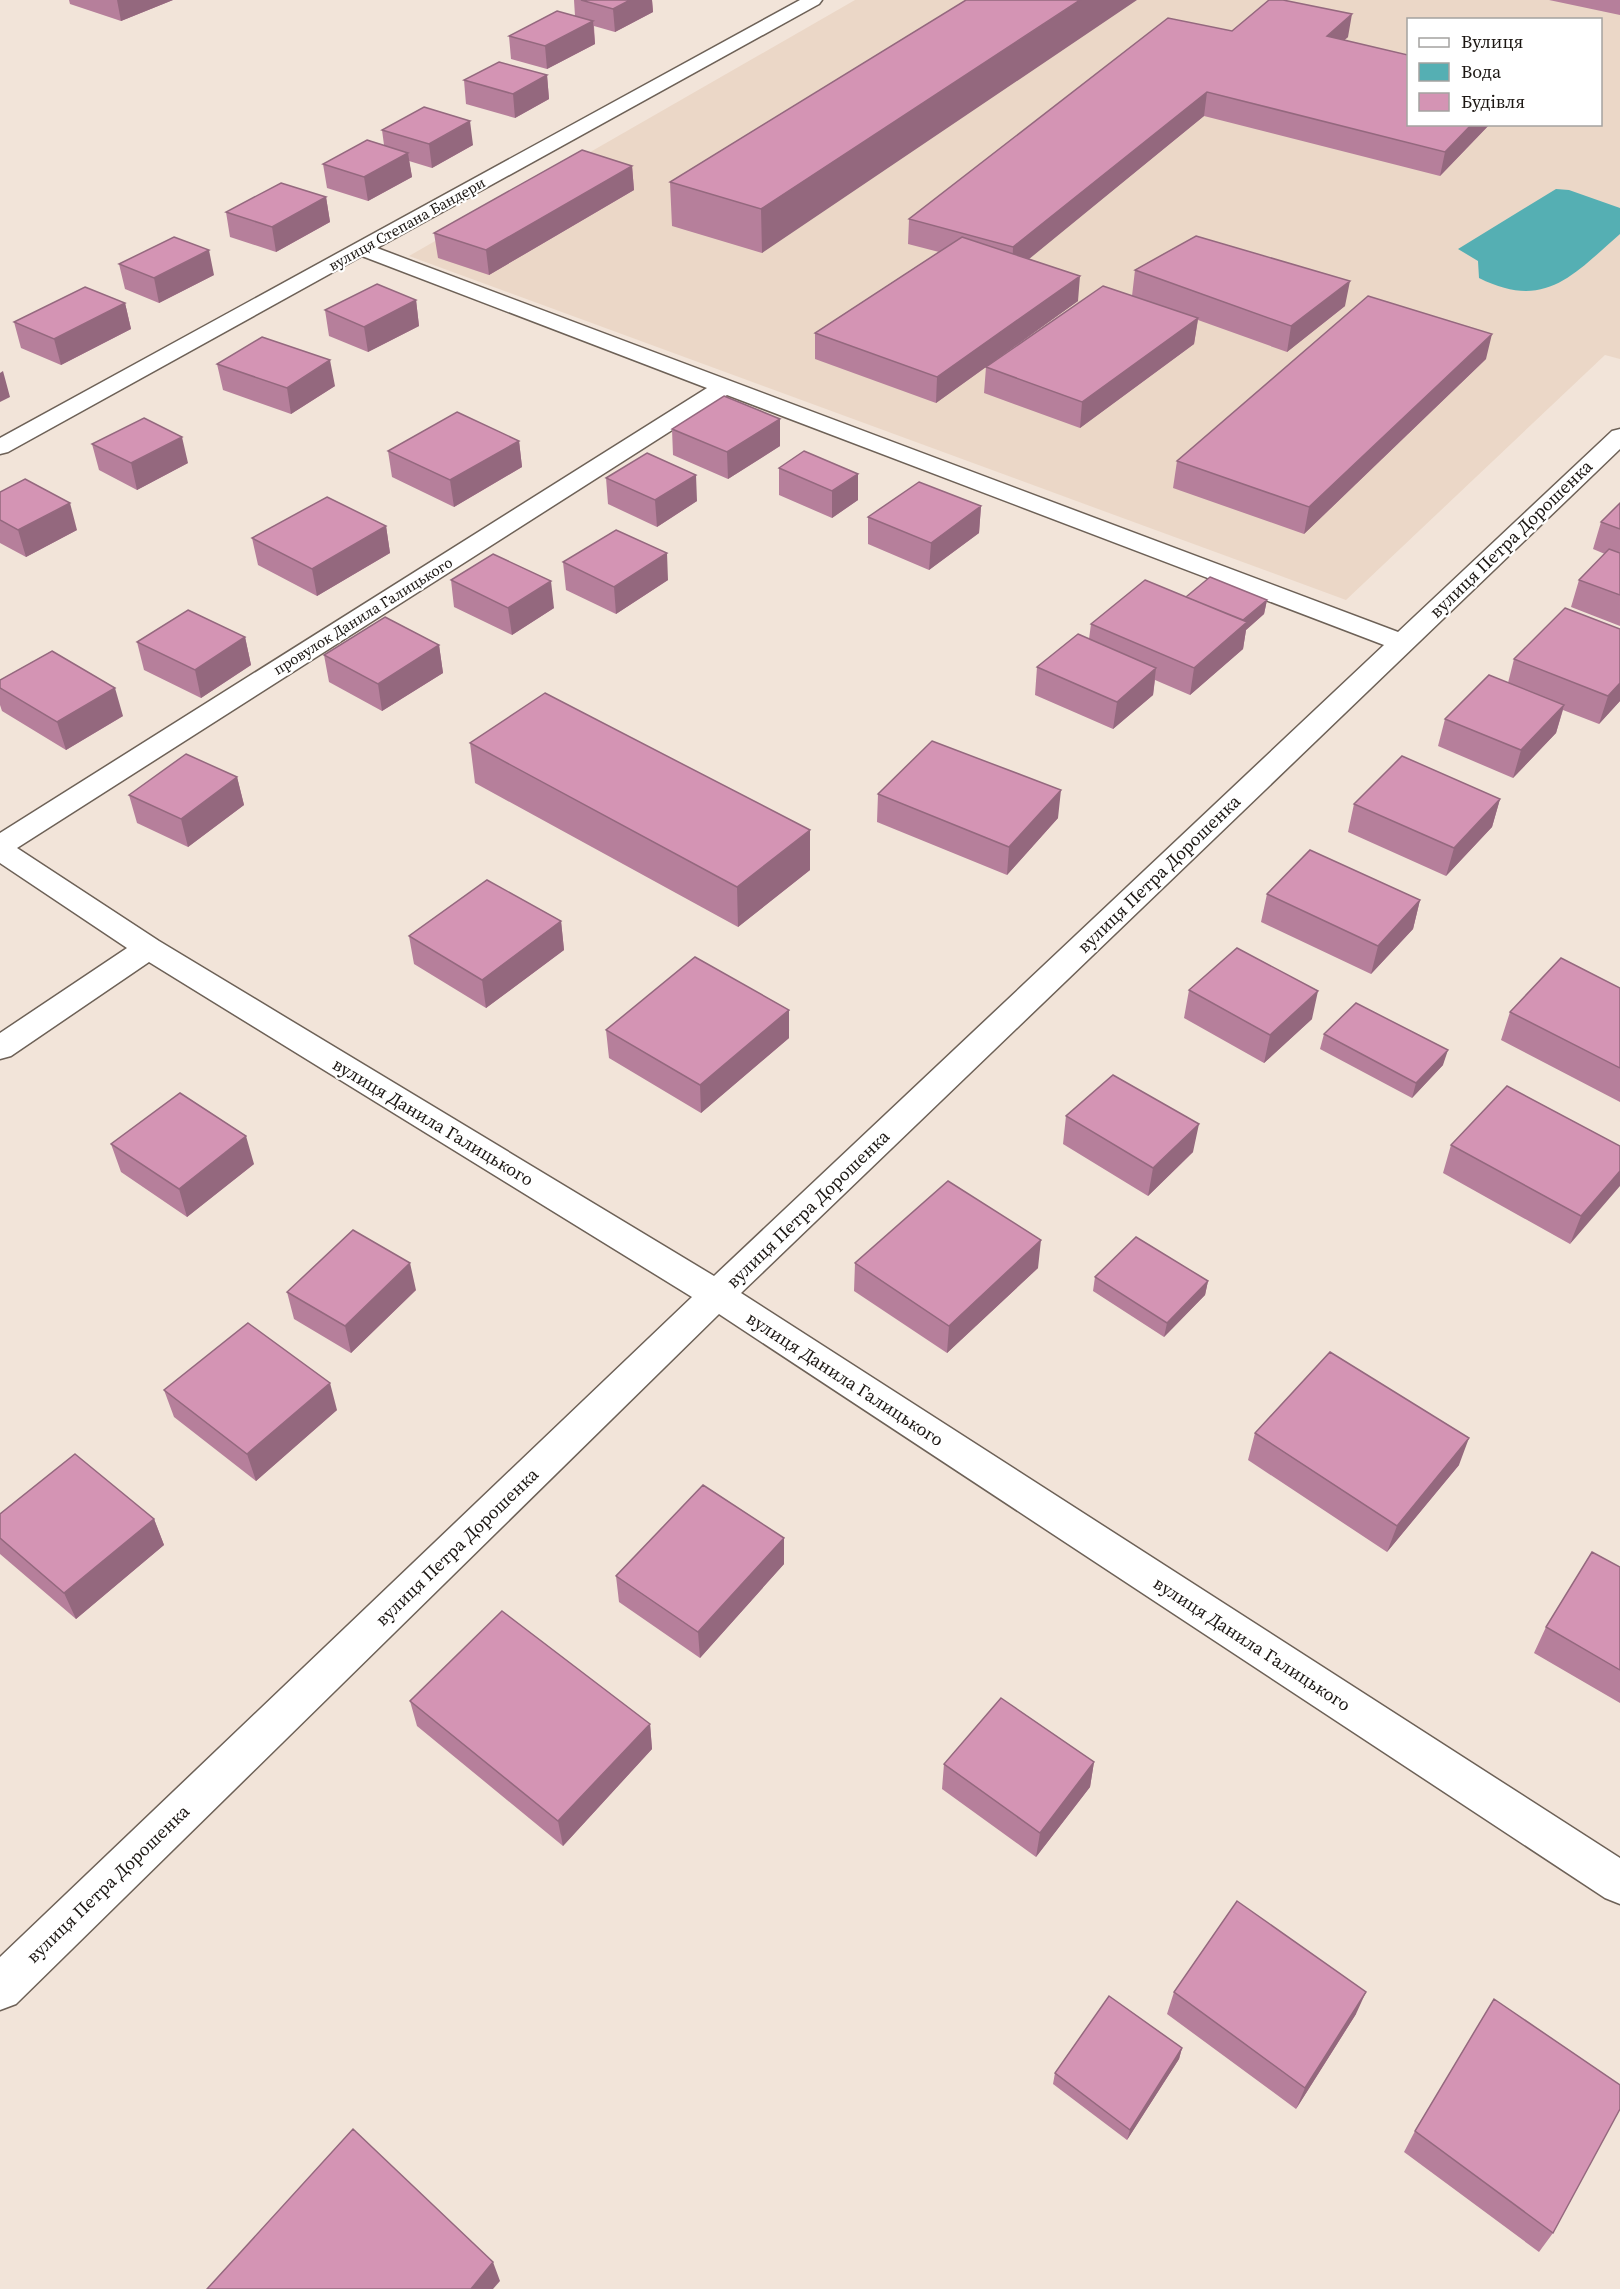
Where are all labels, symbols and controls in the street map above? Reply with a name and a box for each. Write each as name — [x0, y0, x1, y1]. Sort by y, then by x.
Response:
legend — [1407, 18, 1602, 126]
text: Вулиця — [1461, 29, 1523, 54]
text: Вода — [1461, 59, 1502, 84]
text: Будівля — [1461, 89, 1525, 114]
street label: вулиця Степана Бандери — [325, 171, 489, 276]
street label: вулиця Петра Дорошенка — [1424, 453, 1598, 623]
street label: провулок Данила Галицького — [269, 552, 456, 680]
street label: вулиця Петра Дорошенка — [1072, 788, 1246, 958]
street label: вулиця Данила Галицького — [328, 1052, 539, 1192]
street label: вулиця Петра Дорошенка — [721, 1123, 895, 1293]
street label: вулиця Данила Галицького — [742, 1305, 949, 1452]
street label: вулиця Петра Дорошенка — [370, 1461, 544, 1631]
street label: вулиця Данила Галицького — [1149, 1570, 1356, 1717]
street label: вулиця Петра Дорошенка — [21, 1798, 195, 1968]

